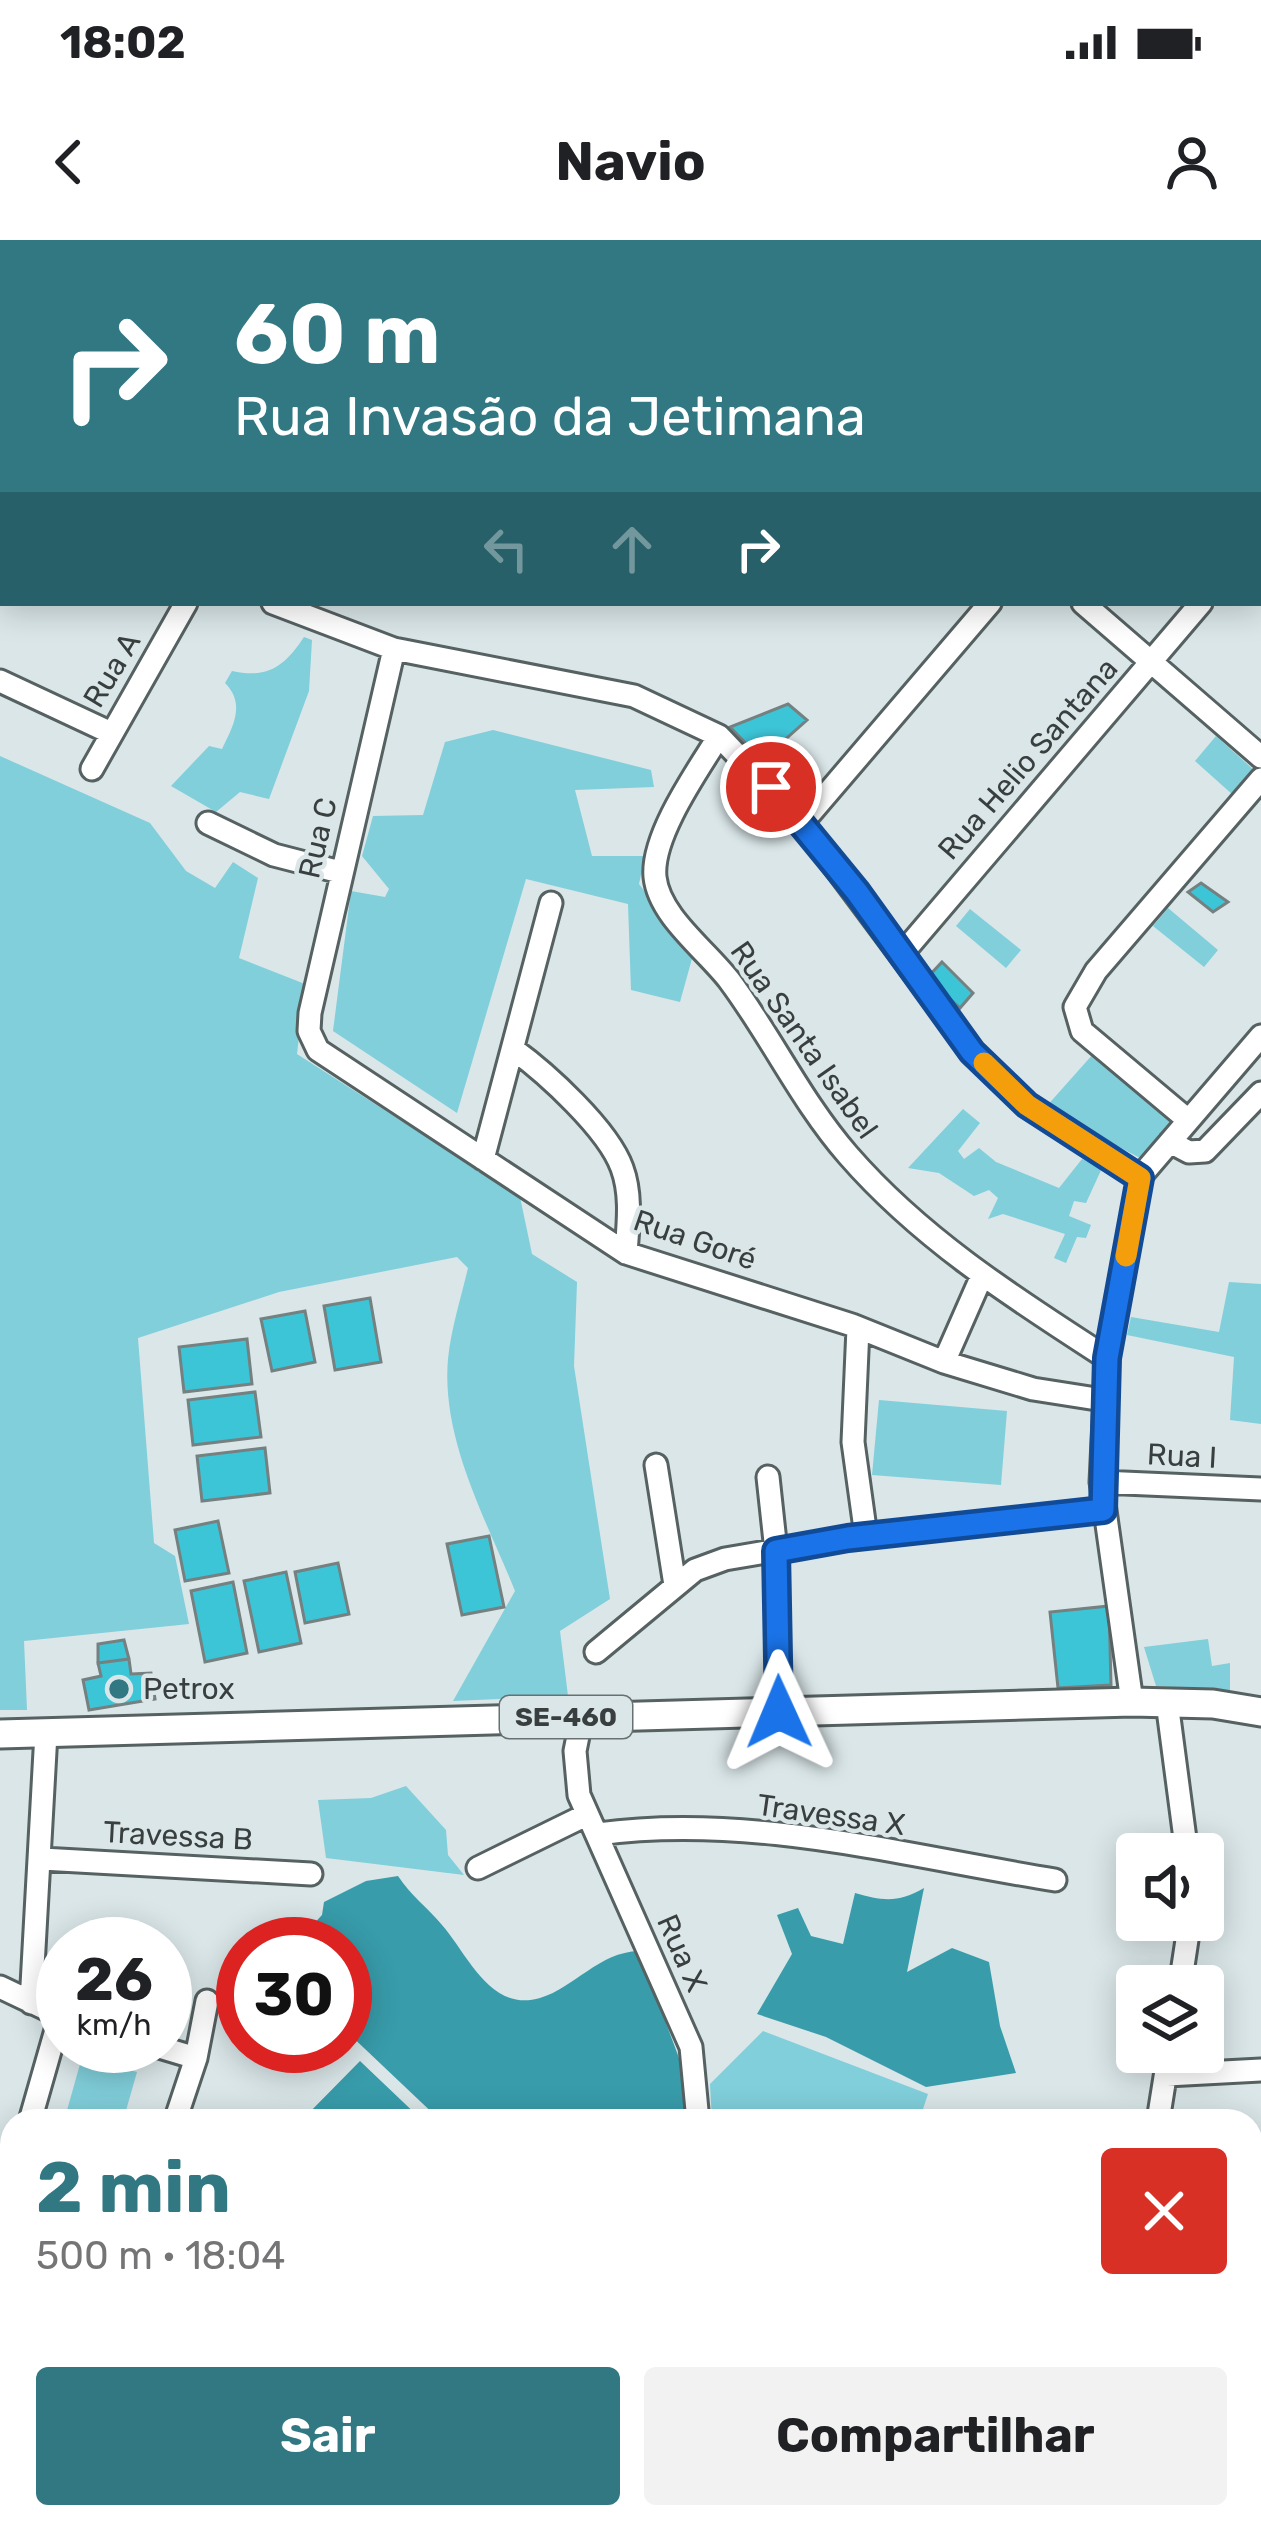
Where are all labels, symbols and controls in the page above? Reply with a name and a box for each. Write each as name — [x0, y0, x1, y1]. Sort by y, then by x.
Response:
text: 18:02 — [60, 16, 186, 69]
icon: back — [36, 129, 102, 195]
icon: person — [1159, 129, 1225, 195]
text: Navio — [555, 130, 706, 194]
text: 60 m — [234, 284, 441, 384]
icon: right — [36, 288, 192, 444]
text: Rua Invasão da Jetimana — [234, 385, 866, 449]
icon: left — [473, 516, 539, 582]
icon: ahead — [599, 516, 665, 582]
icon: right — [725, 516, 791, 582]
street label: Rua A — [76, 626, 148, 714]
street label: Rua Helio Santana — [931, 651, 1125, 867]
pin — [720, 736, 822, 838]
icon: arrive — [738, 754, 804, 820]
street label: Rua C — [291, 794, 345, 882]
street label: Rua Santa Isabel — [723, 934, 885, 1146]
street label: Rua Goré — [629, 1202, 761, 1278]
street label: Rua I — [1146, 1436, 1218, 1476]
position arrow — [716, 1649, 842, 1775]
place label: Petrox — [143, 1671, 235, 1707]
marker: Petrox — [106, 1676, 132, 1702]
road number: SE-460 — [500, 1696, 632, 1738]
street label: Travessa X — [755, 1787, 907, 1843]
street label: Travessa B — [102, 1814, 254, 1858]
map controls — [1116, 1833, 1224, 2073]
button: sound — [1116, 1833, 1224, 1941]
street label: Rua X — [649, 1909, 715, 1997]
speed limit sign: 30 — [216, 1917, 372, 2073]
text: 26 — [75, 1944, 153, 2015]
button: layers — [1116, 1965, 1224, 2073]
text: km/h — [77, 2007, 151, 2043]
text: 2 min — [36, 2145, 231, 2230]
button: close — [1101, 2148, 1227, 2274]
text: 500 m · 18:04 — [36, 2233, 285, 2279]
button: Sair — [36, 2367, 620, 2505]
button: Compartilhar — [644, 2367, 1227, 2505]

